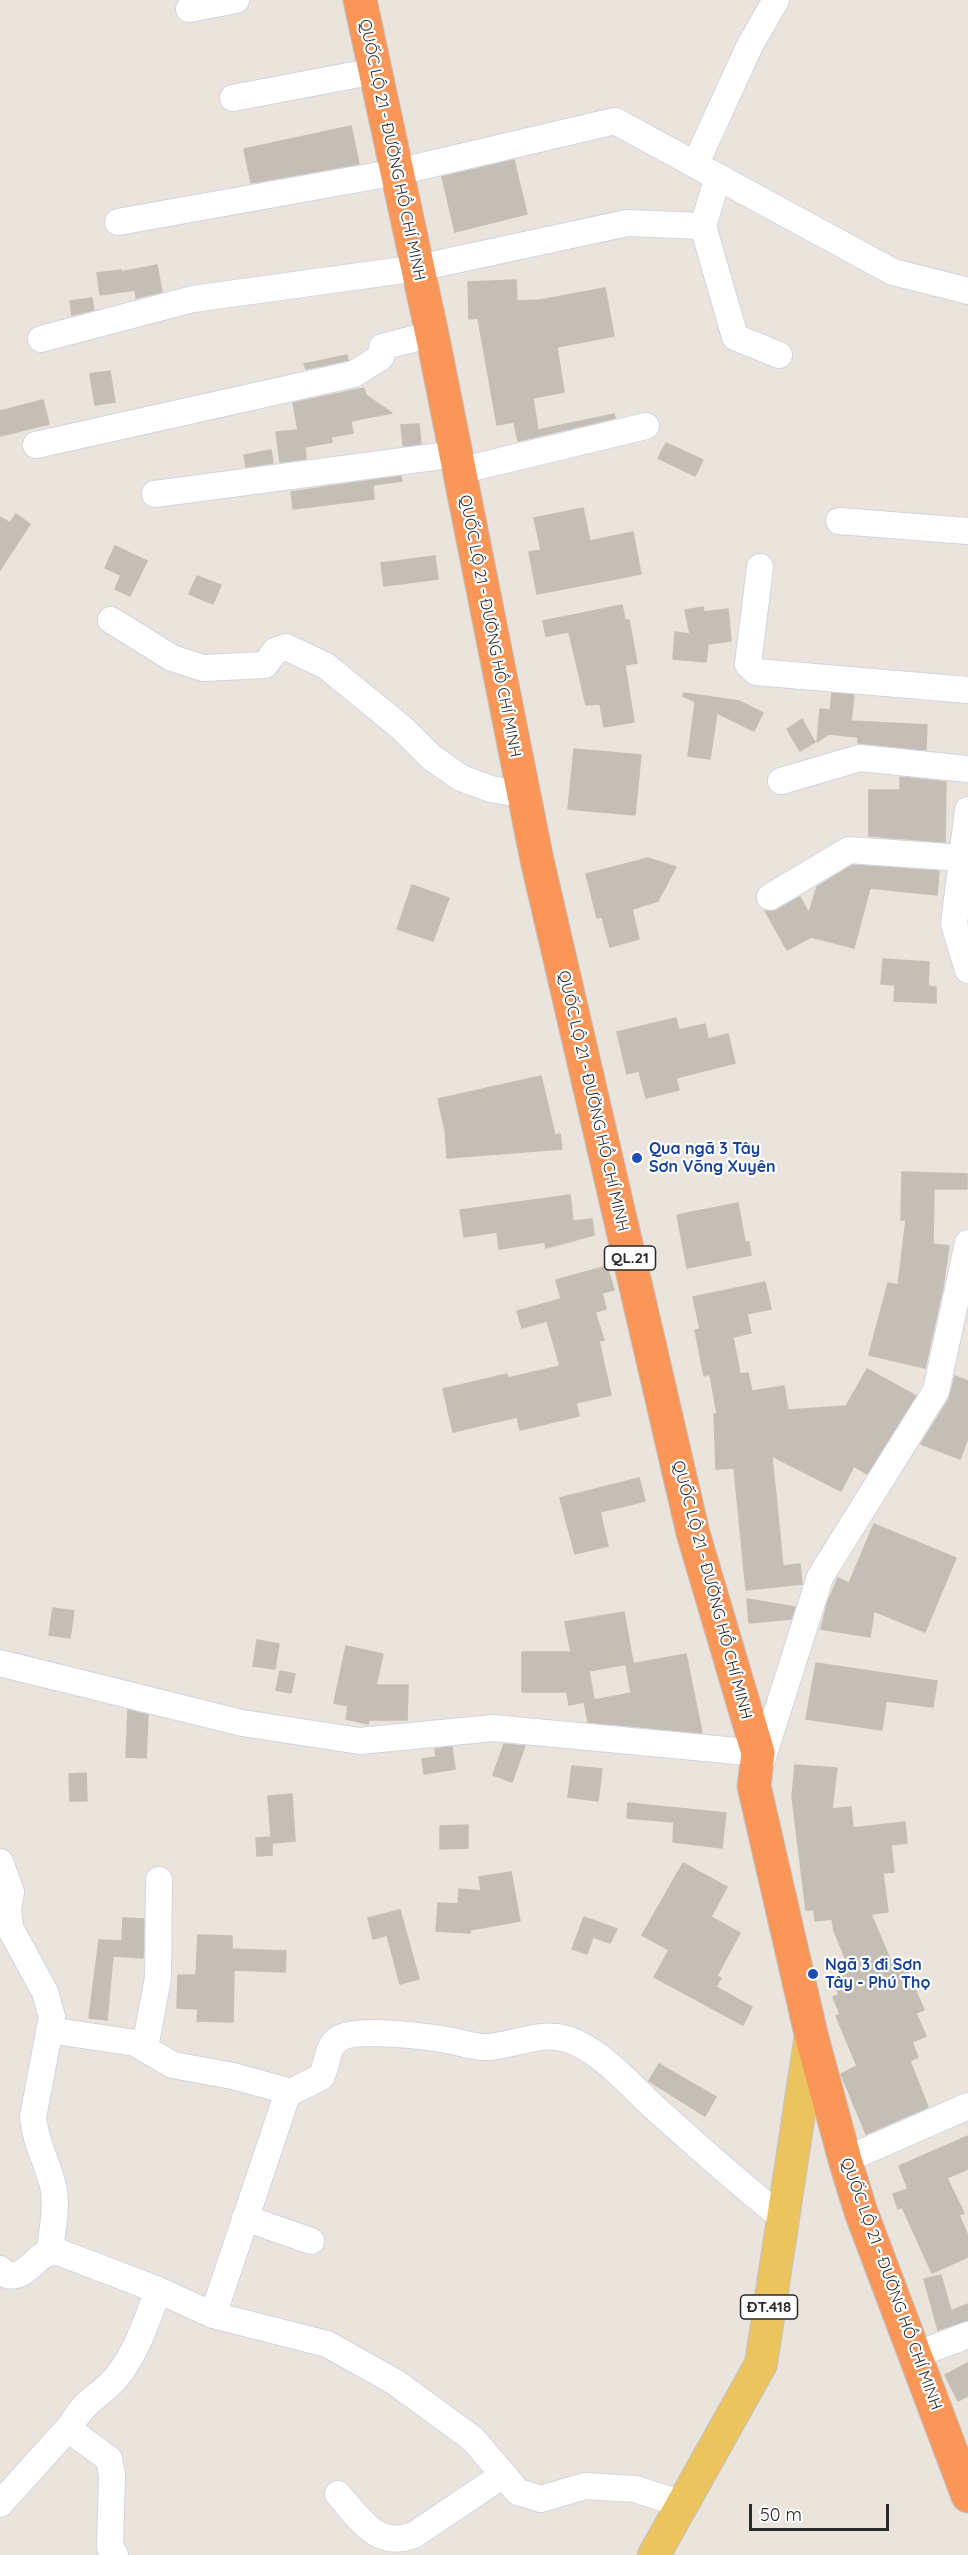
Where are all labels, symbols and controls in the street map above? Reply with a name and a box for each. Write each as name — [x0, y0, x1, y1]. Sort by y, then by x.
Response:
street label: QUỐC LỘ 21 - ĐƯỜNG HỒ CHÍ MINH — [355, 17, 429, 283]
street label: QUỐC LỘ 21 - ĐƯỜNG HỒ CHÍ MINH — [455, 493, 525, 759]
street label: QUỐC LỘ 21 - ĐƯỜNG HỒ CHÍ MINH — [554, 969, 632, 1233]
place label: Qua ngã 3 Tây Sơn Võng Xuyên — [649, 1139, 776, 1177]
marker: Qua ngã 3 Tây Sơn Võng Xuyên — [630, 1151, 644, 1165]
road number: QL.21 — [604, 1246, 656, 1270]
street label: QUỐC LỘ 21 - ĐƯỜNG HỒ CHÍ MINH — [668, 1459, 756, 1721]
place label: Ngã 3 đi Sơn Tây - Phú Thọ — [825, 1955, 930, 1993]
marker: Ngã 3 đi Sơn Tây - Phú Thọ — [806, 1967, 820, 1981]
street label: QUỐC LỘ 21 - ĐƯỜNG HỒ CHÍ MINH — [836, 2155, 946, 2413]
road number: ĐT.418 — [740, 2295, 798, 2319]
scale bar — [752, 2492, 892, 2530]
text: 50 m — [760, 2503, 802, 2526]

